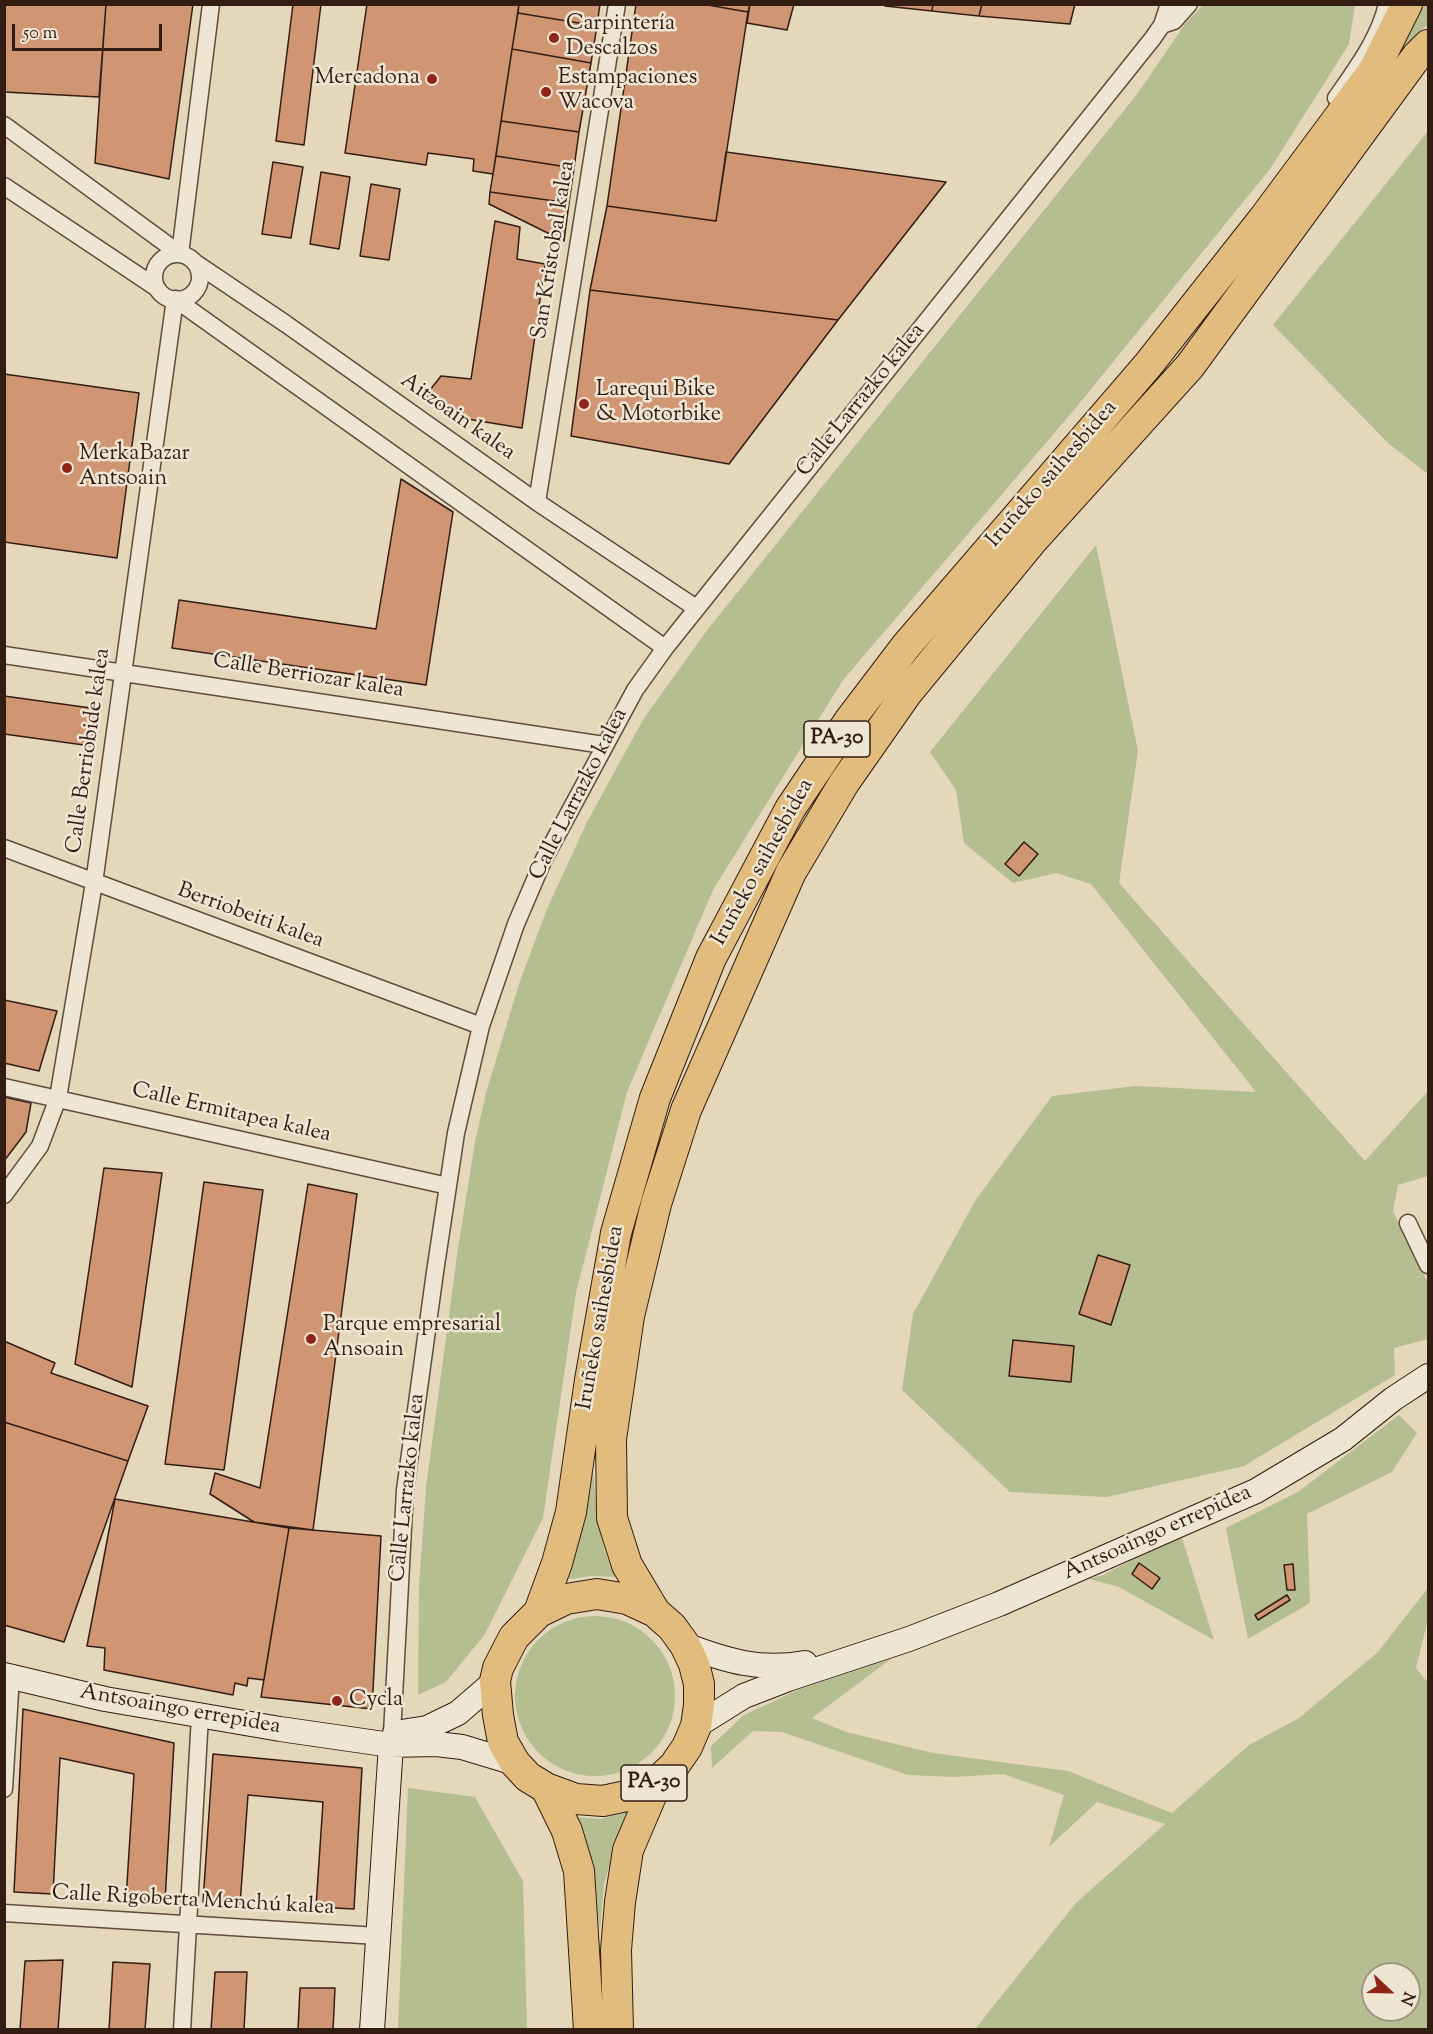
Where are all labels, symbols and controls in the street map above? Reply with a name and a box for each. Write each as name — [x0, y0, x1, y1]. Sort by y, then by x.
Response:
scale bar — [15, 12, 165, 50]
place label: Carpintería Descalzos — [566, 12, 675, 63]
text: 50 m — [23, 21, 57, 47]
marker: Carpintería Descalzos — [547, 31, 561, 45]
place label: Mercadona — [314, 66, 420, 92]
place label: Estampaciones Wacova — [558, 66, 697, 118]
marker: Mercadona — [425, 72, 439, 86]
marker: Estampaciones Wacova — [539, 85, 553, 99]
street label: San Kristobal kalea — [528, 159, 582, 341]
street label: Calle Larrazko kalea — [792, 319, 932, 483]
street label: Aitzoain kalea — [394, 369, 520, 467]
place label: Larequi Bike & Motorbike — [596, 378, 721, 430]
street label: Iruñeko saihesbidea — [982, 396, 1124, 554]
marker: Larequi Bike & Motorbike — [577, 397, 591, 411]
place label: MerkaBazar Antsoain — [79, 442, 190, 494]
marker: MerkaBazar Antsoain — [60, 461, 74, 475]
street label: Calle Berriobide kalea — [63, 647, 117, 855]
street label: Calle Berriozar kalea — [211, 649, 405, 705]
street label: Calle Larrazko kalea — [525, 705, 635, 885]
road number: PA-30 — [804, 721, 870, 757]
street label: Iruñeko saihesbidea — [707, 775, 821, 951]
street label: Berriobeiti kalea — [173, 878, 327, 956]
street label: Calle Ermitapea kalea — [129, 1078, 333, 1150]
street label: Iruñeko saihesbidea — [573, 1224, 631, 1412]
place label: Parque empresarial Ansoain — [323, 1313, 501, 1364]
marker: Parque empresarial Ansoain — [304, 1332, 318, 1346]
street label: Calle Larrazko kalea — [386, 1392, 432, 1584]
street label: Antsoaingo errepidea — [1060, 1481, 1256, 1587]
street label: Antsoaingo errepidea — [78, 1680, 282, 1742]
place label: Cycla — [349, 1688, 403, 1714]
marker: Cycla — [330, 1694, 344, 1708]
road number: PA-30 — [621, 1765, 687, 1801]
street label: Calle Rigoberta Menchú kalea — [51, 1881, 335, 1923]
north arrow — [1361, 1962, 1421, 2022]
text: N — [1393, 1988, 1419, 2008]

